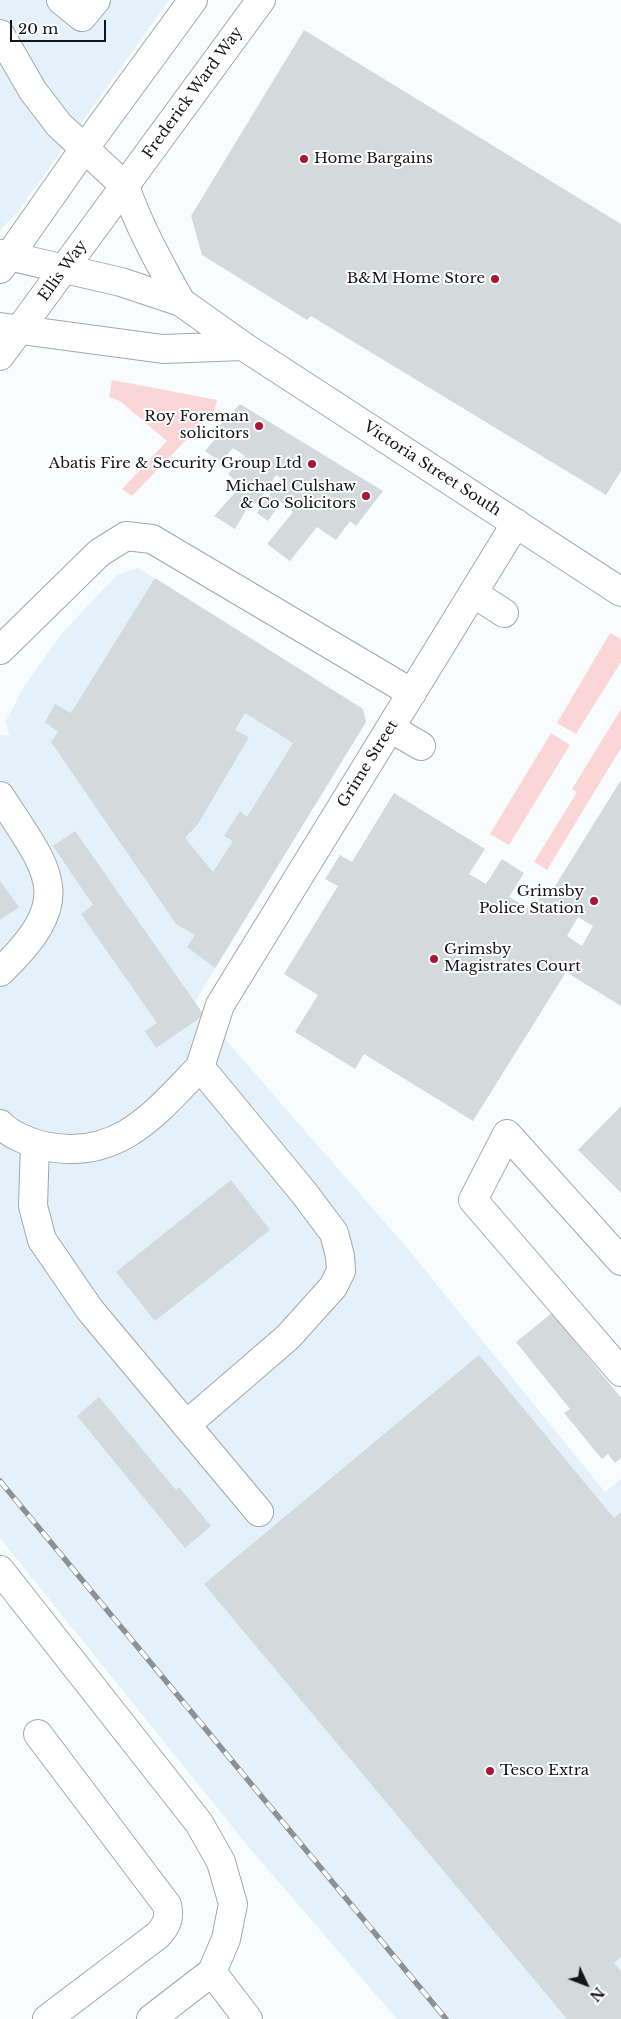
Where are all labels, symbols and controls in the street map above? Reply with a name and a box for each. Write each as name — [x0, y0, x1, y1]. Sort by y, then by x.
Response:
scale bar — [12, 10, 109, 42]
text: 20 m — [18, 19, 58, 38]
street label: Frederick Ward Way — [139, 24, 247, 162]
place label: Home Bargains — [314, 150, 433, 168]
marker: Home Bargains — [298, 153, 310, 165]
street label: Ellis Way — [35, 237, 91, 305]
place label: B&M Home Store — [347, 270, 485, 288]
marker: B&M Home Store — [489, 273, 501, 285]
place label: Roy Foreman solicitors — [144, 408, 249, 443]
street label: Victoria Street South — [360, 418, 504, 520]
marker: Roy Foreman solicitors — [253, 420, 265, 432]
place label: Abatis Fire & Security Group Ltd — [49, 455, 302, 473]
marker: Abatis Fire & Security Group Ltd — [306, 458, 318, 470]
place label: Michael Culshaw & Co Solicitors — [225, 478, 356, 513]
marker: Michael Culshaw & Co Solicitors — [360, 490, 372, 502]
street label: Grime Street — [334, 717, 402, 811]
place label: Grimsby Police Station — [479, 883, 584, 918]
marker: Grimsby Police Station — [588, 895, 600, 907]
place label: Grimsby Magistrates Court — [444, 941, 581, 976]
marker: Grimsby Magistrates Court — [428, 953, 440, 965]
place label: Tesco Extra — [500, 1762, 589, 1780]
marker: Tesco Extra — [484, 1765, 496, 1777]
north arrow — [561, 1959, 611, 2009]
text: N — [586, 1983, 608, 2005]

